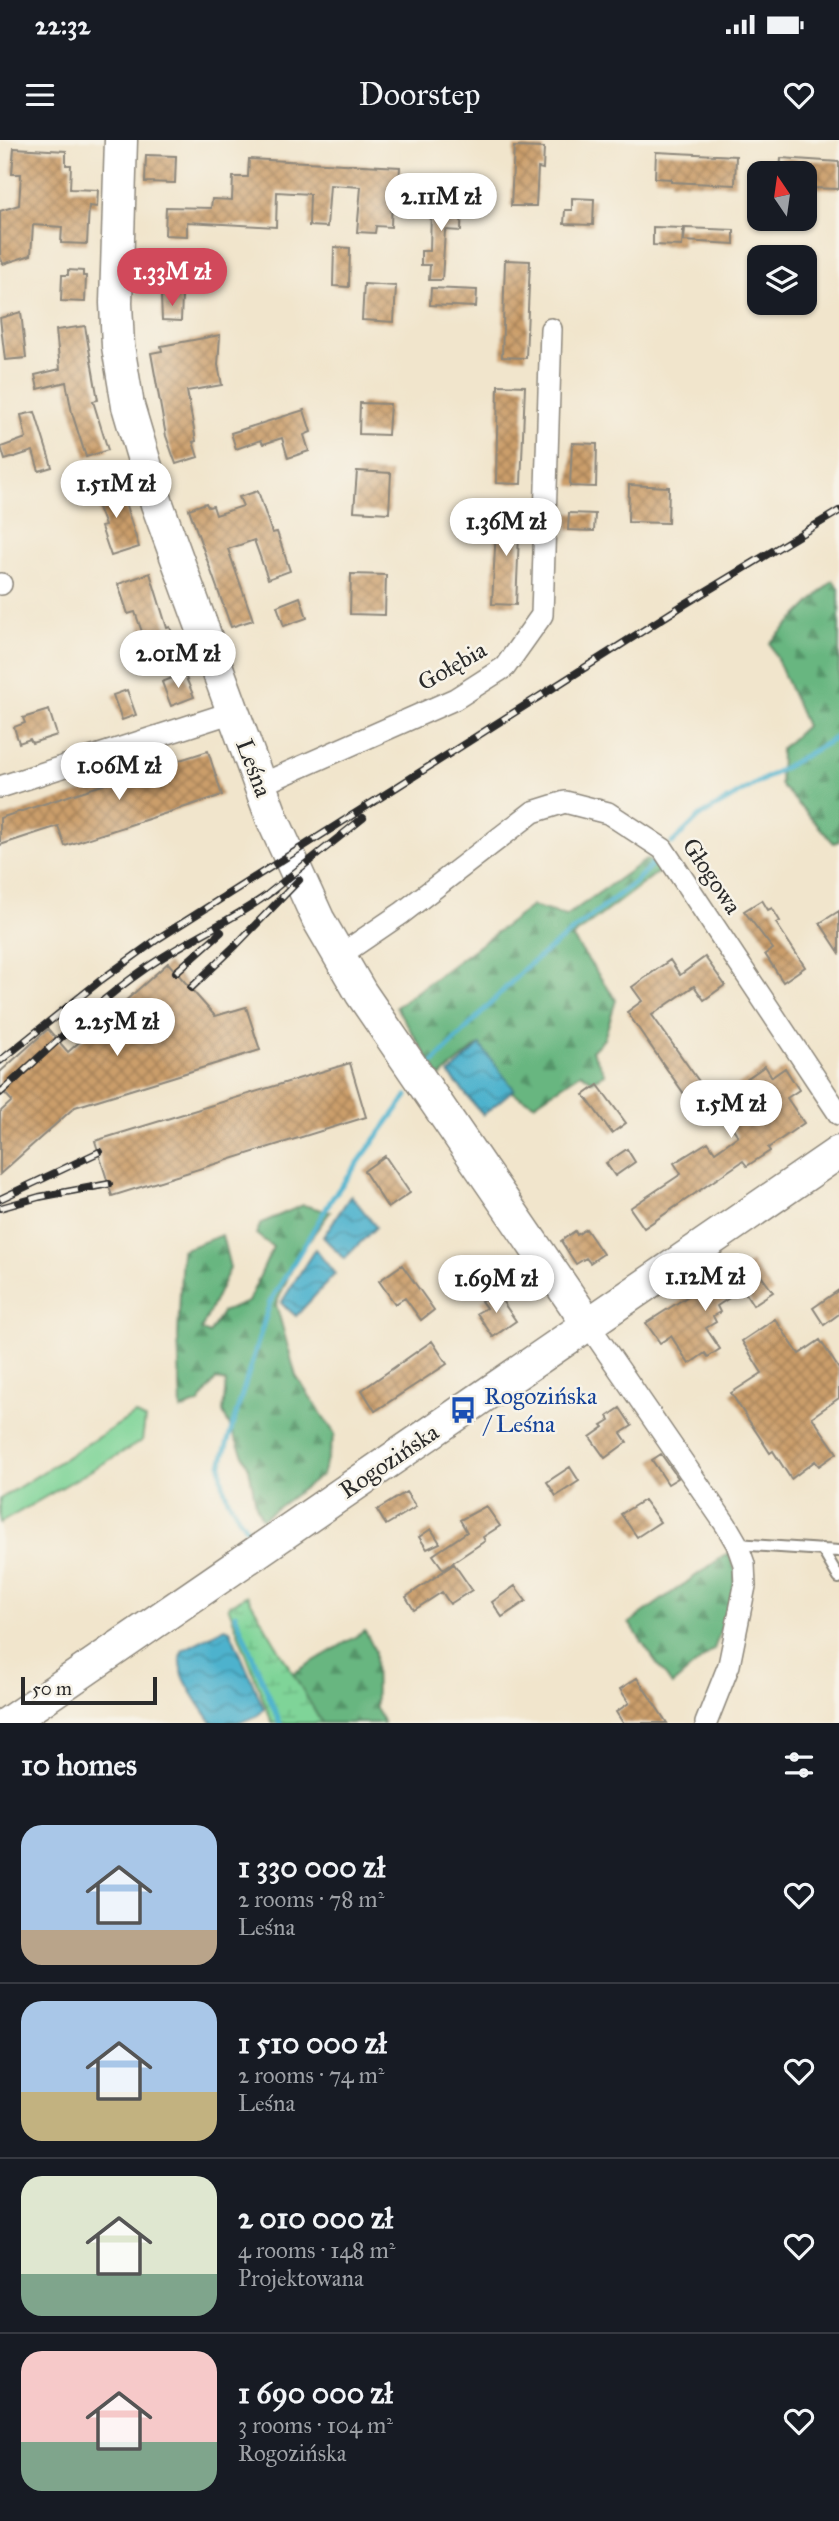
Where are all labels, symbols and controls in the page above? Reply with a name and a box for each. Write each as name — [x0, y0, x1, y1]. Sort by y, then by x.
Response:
text: 22:32 — [35, 9, 90, 41]
text: Doorstep — [358, 75, 481, 114]
icon: menu — [21, 76, 59, 114]
icon: heart — [780, 76, 818, 114]
north arrow — [747, 161, 817, 231]
map controls — [747, 161, 817, 315]
pin: 2.11M zł — [369, 174, 513, 233]
text: 2.11M zł — [401, 182, 481, 210]
button: layers — [747, 245, 817, 315]
pin: 1.33M zł — [100, 248, 244, 308]
text: 1.33M zł — [133, 257, 211, 285]
pin: 1.51M zł — [44, 460, 188, 520]
text: 1.51M zł — [77, 469, 155, 497]
pin: 1.36M zł — [434, 498, 578, 558]
text: 1.36M zł — [466, 507, 546, 535]
pin: 2.01M zł — [106, 630, 250, 690]
street label: Gołębia — [412, 634, 492, 698]
text: 2.01M zł — [136, 639, 220, 667]
street label: Leśna — [229, 735, 279, 802]
pin: 1.06M zł — [47, 742, 191, 802]
text: 1.06M zł — [77, 751, 161, 779]
street label: Głogowa — [676, 832, 749, 920]
pin: 2.25M zł — [45, 998, 189, 1058]
text: 2.25M zł — [75, 1007, 159, 1035]
pin: 1.5M zł — [666, 1080, 796, 1140]
text: 1.5M zł — [696, 1089, 766, 1117]
pin: 1.12M zł — [633, 1254, 777, 1313]
pin: 1.69M zł — [424, 1256, 568, 1315]
text: 1.12M zł — [665, 1262, 745, 1290]
text: 1.69M zł — [454, 1264, 538, 1292]
place label: Rogozińska / Leśna — [482, 1381, 598, 1439]
bus stop icon: Rogozińska / Leśna — [448, 1395, 478, 1425]
street label: Rogozińska — [334, 1416, 445, 1505]
scale bar — [21, 1674, 158, 1706]
text: 50 m — [32, 1677, 72, 1700]
icon: filters — [780, 1746, 818, 1784]
text: 10 homes — [21, 1747, 137, 1783]
text: 1 330 000 zł — [238, 1849, 385, 1885]
icon: home — [77, 1853, 161, 1937]
icon: heart — [780, 1876, 818, 1914]
text: 2 rooms · 78 m² — [238, 1885, 384, 1913]
text: Leśna — [238, 1913, 295, 1941]
text: 1 510 000 zł — [238, 2025, 387, 2061]
icon: home — [77, 2029, 161, 2113]
icon: heart — [780, 2052, 818, 2090]
text: 2 rooms · 74 m² — [238, 2061, 384, 2089]
text: Leśna — [238, 2089, 295, 2117]
text: 2 010 000 zł — [238, 2200, 393, 2236]
icon: home — [77, 2204, 161, 2288]
icon: heart — [780, 2227, 818, 2265]
text: 4 rooms · 148 m² — [238, 2236, 395, 2264]
text: Projektowana — [238, 2264, 364, 2292]
text: 1 690 000 zł — [238, 2375, 393, 2411]
icon: home — [77, 2379, 161, 2463]
icon: heart — [780, 2402, 818, 2440]
text: 3 rooms · 104 m² — [238, 2411, 393, 2439]
text: Rogozińska — [238, 2439, 346, 2467]

